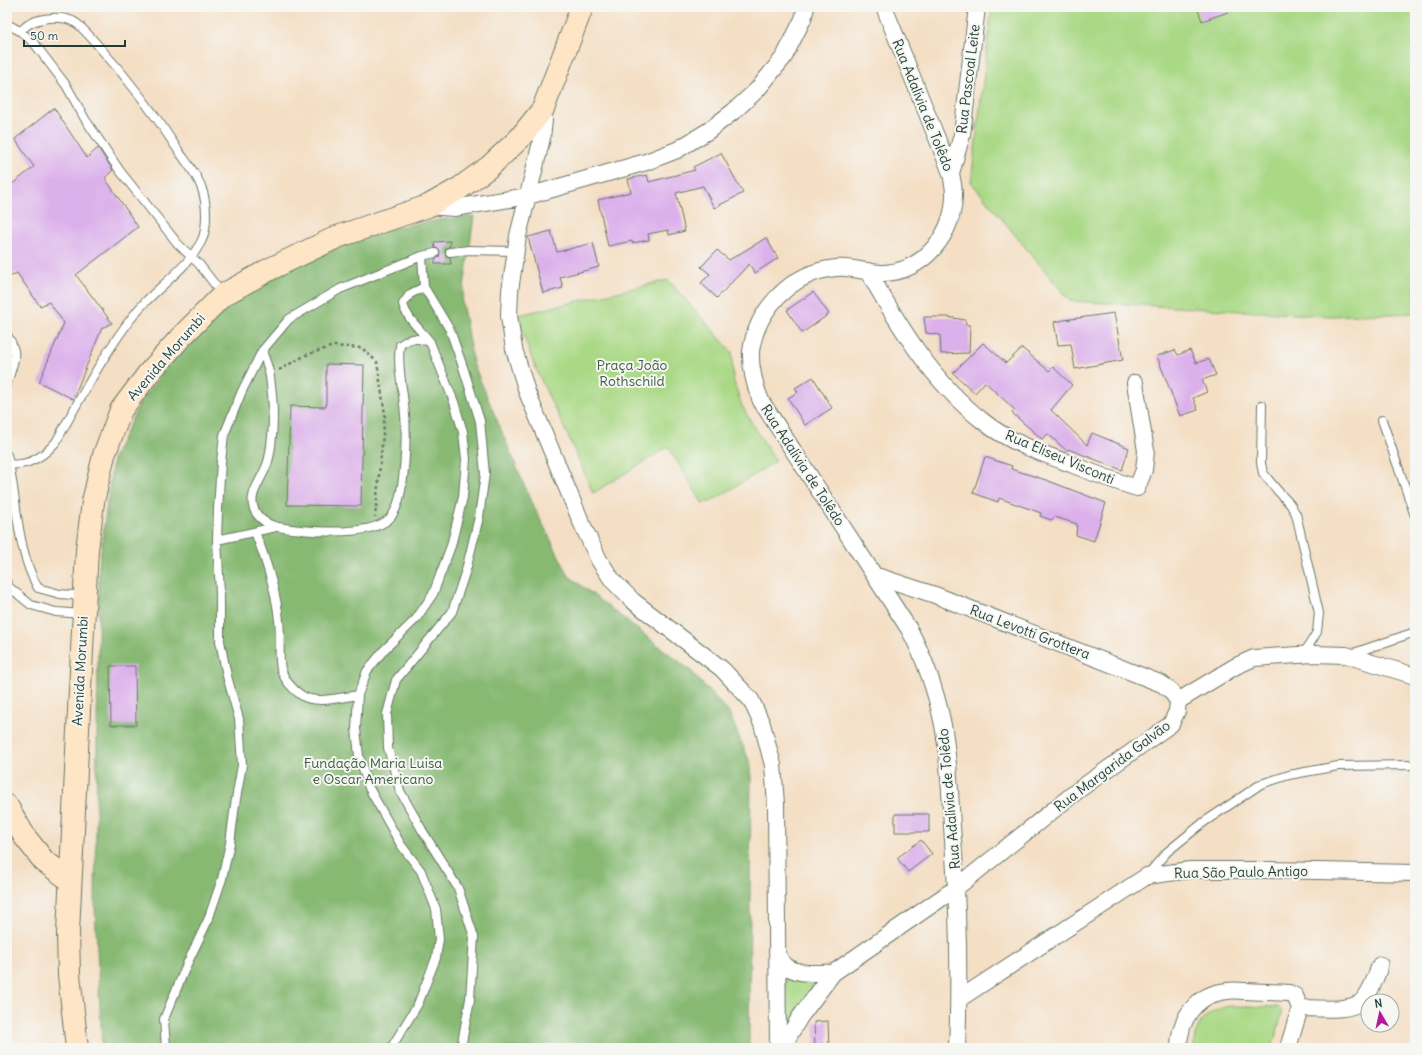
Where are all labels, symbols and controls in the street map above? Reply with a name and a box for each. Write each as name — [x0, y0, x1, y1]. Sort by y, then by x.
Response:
scale bar — [24, 22, 125, 48]
street label: Rua Pascoal Leite — [952, 23, 984, 135]
text: 50 m — [30, 28, 59, 43]
street label: Rua Adalívia de Tolêdo — [888, 36, 958, 174]
street label: Avenida Morumbi — [123, 310, 209, 404]
park label: Praça João Rothschild — [597, 356, 668, 390]
street label: Rua Adalívia de Tolêdo — [757, 401, 849, 529]
street label: Rua Eliseu Visconti — [1003, 426, 1117, 488]
street label: Rua Levotti Grottera — [967, 601, 1093, 663]
street label: Avenida Morumbi — [68, 616, 92, 726]
street label: Rua Margarida Galvão — [1050, 716, 1174, 816]
street label: Rua Adalívia de Tolêdo — [934, 728, 964, 870]
park label: Fundação Maria Luisa e Oscar Americano — [304, 754, 442, 788]
street label: Rua São Paulo Antigo — [1174, 862, 1308, 882]
north arrow — [1360, 993, 1400, 1033]
text: N — [1374, 996, 1383, 1011]

